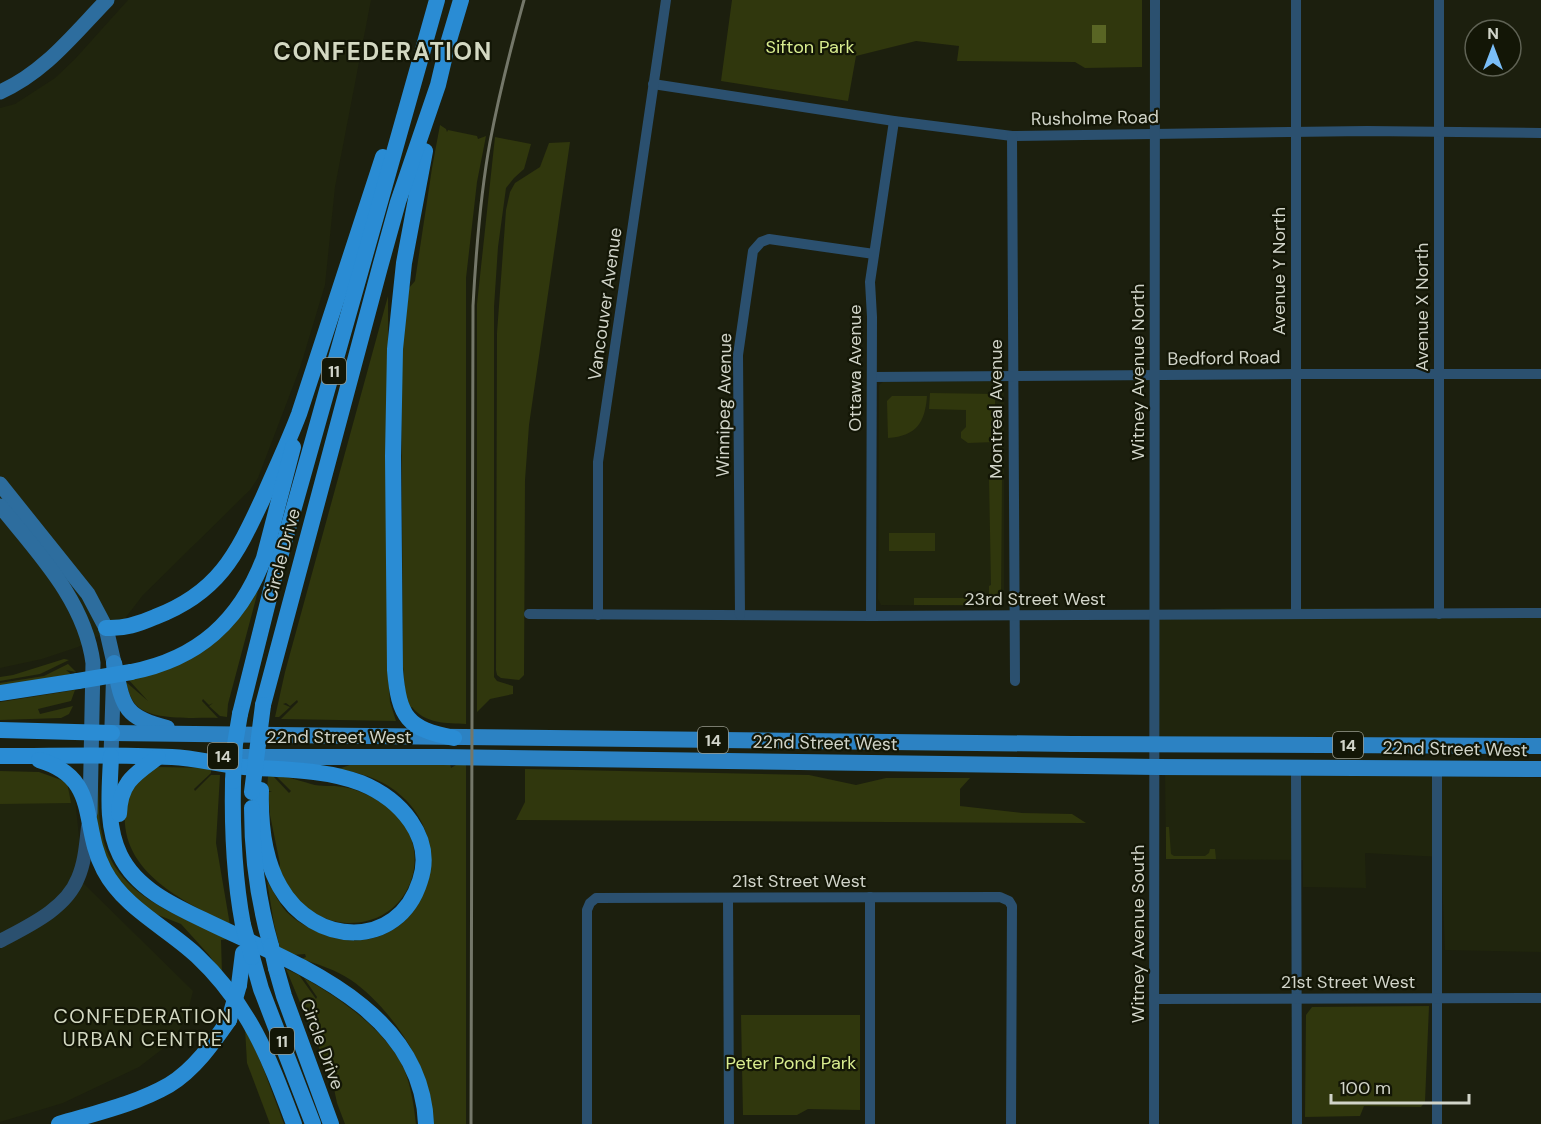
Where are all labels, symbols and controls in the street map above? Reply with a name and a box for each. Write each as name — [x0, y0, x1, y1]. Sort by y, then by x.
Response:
north arrow — [1463, 18, 1523, 78]
text: N — [1487, 23, 1499, 44]
park label: Sifton Park — [765, 35, 855, 59]
district label: CONFEDERATION — [273, 36, 493, 67]
street label: Rusholme Road — [1031, 105, 1159, 131]
street label: Avenue Y North — [1267, 207, 1291, 335]
street label: Vancouver Avenue — [582, 226, 628, 382]
street label: Avenue X North — [1410, 243, 1434, 371]
street label: Witney Avenue North — [1126, 284, 1150, 460]
street label: Ottawa Avenue — [843, 305, 867, 431]
street label: Winnipeg Avenue — [711, 333, 737, 477]
street label: Montreal Avenue — [984, 339, 1008, 479]
street label: Bedford Road — [1167, 345, 1281, 371]
road number: 11 — [322, 358, 346, 384]
street label: Circle Drive — [258, 506, 306, 604]
street label: 23rd Street West — [964, 587, 1106, 611]
street label: 22nd Street West — [266, 725, 412, 749]
road number: 14 — [698, 727, 728, 753]
street label: 22nd Street West — [752, 730, 898, 756]
road number: 14 — [1333, 732, 1363, 758]
street label: 22nd Street West — [1382, 736, 1528, 762]
road number: 14 — [208, 743, 238, 769]
street label: Witney Avenue South — [1126, 845, 1150, 1023]
street label: 21st Street West — [732, 869, 866, 893]
street label: 21st Street West — [1281, 970, 1415, 994]
street label: Circle Drive — [294, 995, 350, 1093]
district label: CONFEDERATION URBAN CENTRE — [54, 1003, 232, 1052]
road number: 11 — [270, 1028, 294, 1054]
park label: Peter Pond Park — [726, 1051, 856, 1075]
scale bar — [1331, 1067, 1469, 1105]
text: 100 m — [1340, 1076, 1391, 1100]

